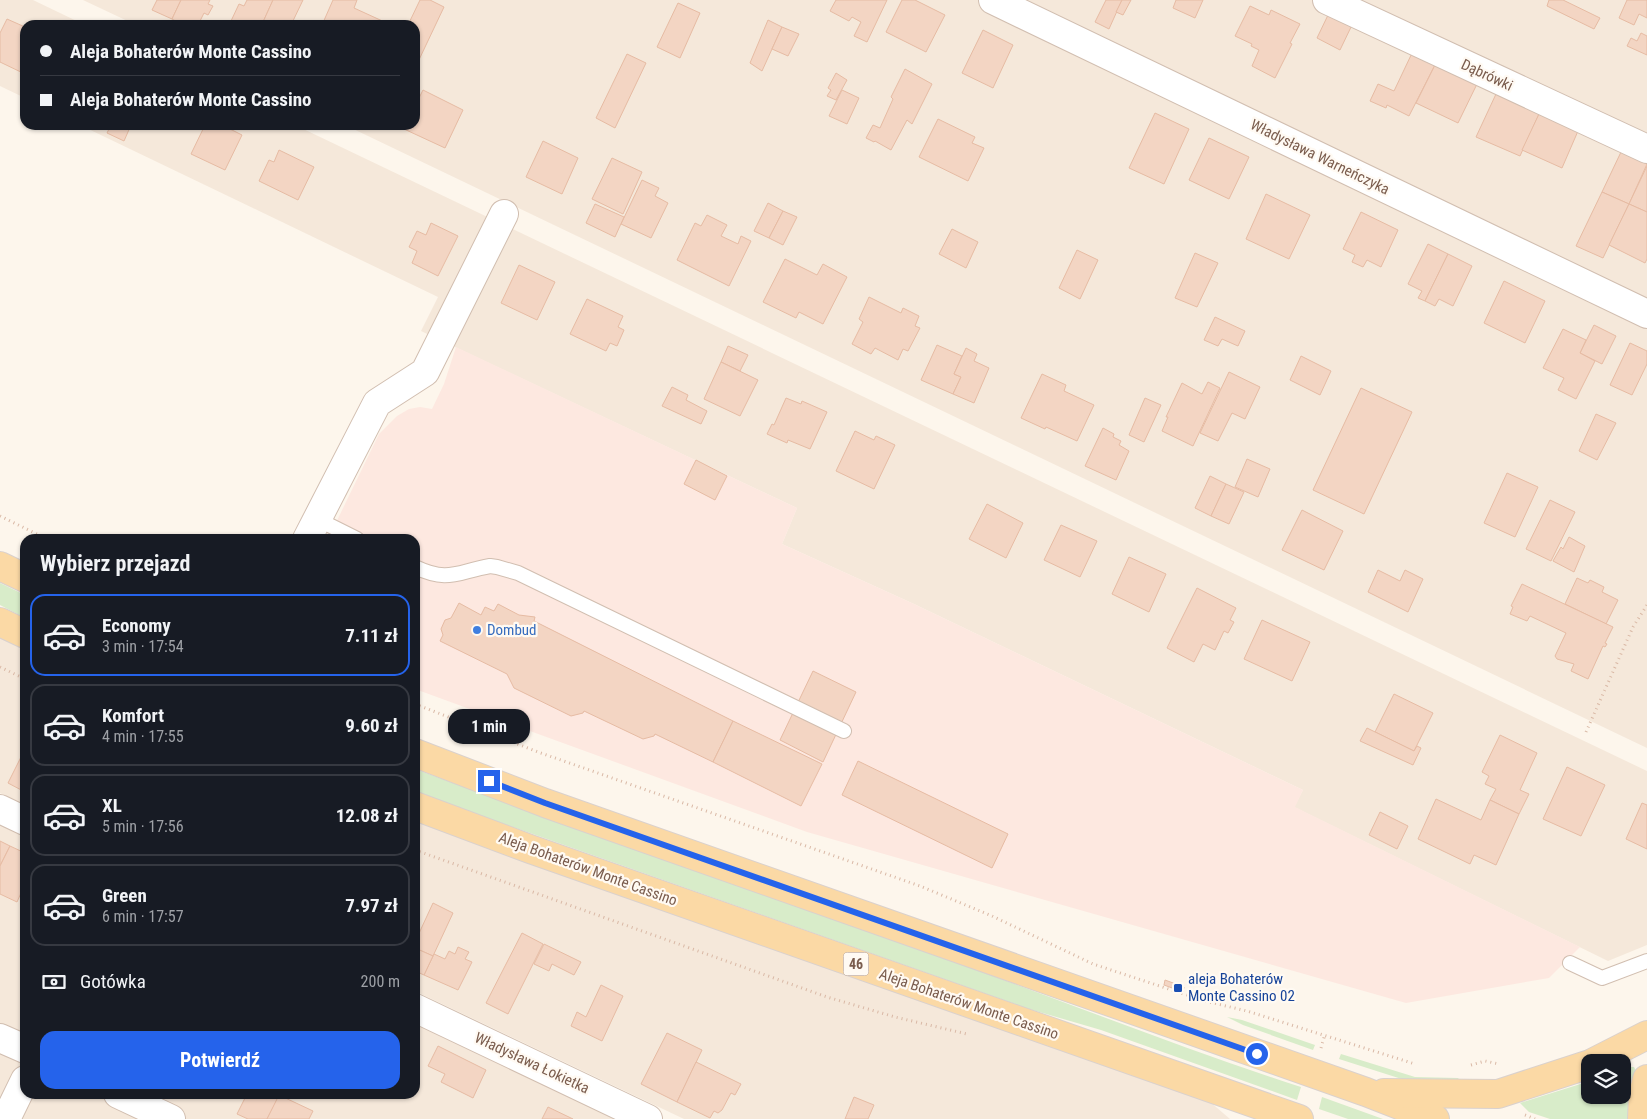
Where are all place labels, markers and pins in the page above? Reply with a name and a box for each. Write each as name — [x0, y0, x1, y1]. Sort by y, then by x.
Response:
place label: Dombud — [487, 621, 536, 639]
marker: Dombud — [471, 624, 483, 636]
place label: aleja Bohaterów Monte Cassino 02 — [1188, 970, 1295, 1005]
marker: aleja Bohaterów Monte Cassino 02 — [1172, 982, 1184, 994]

